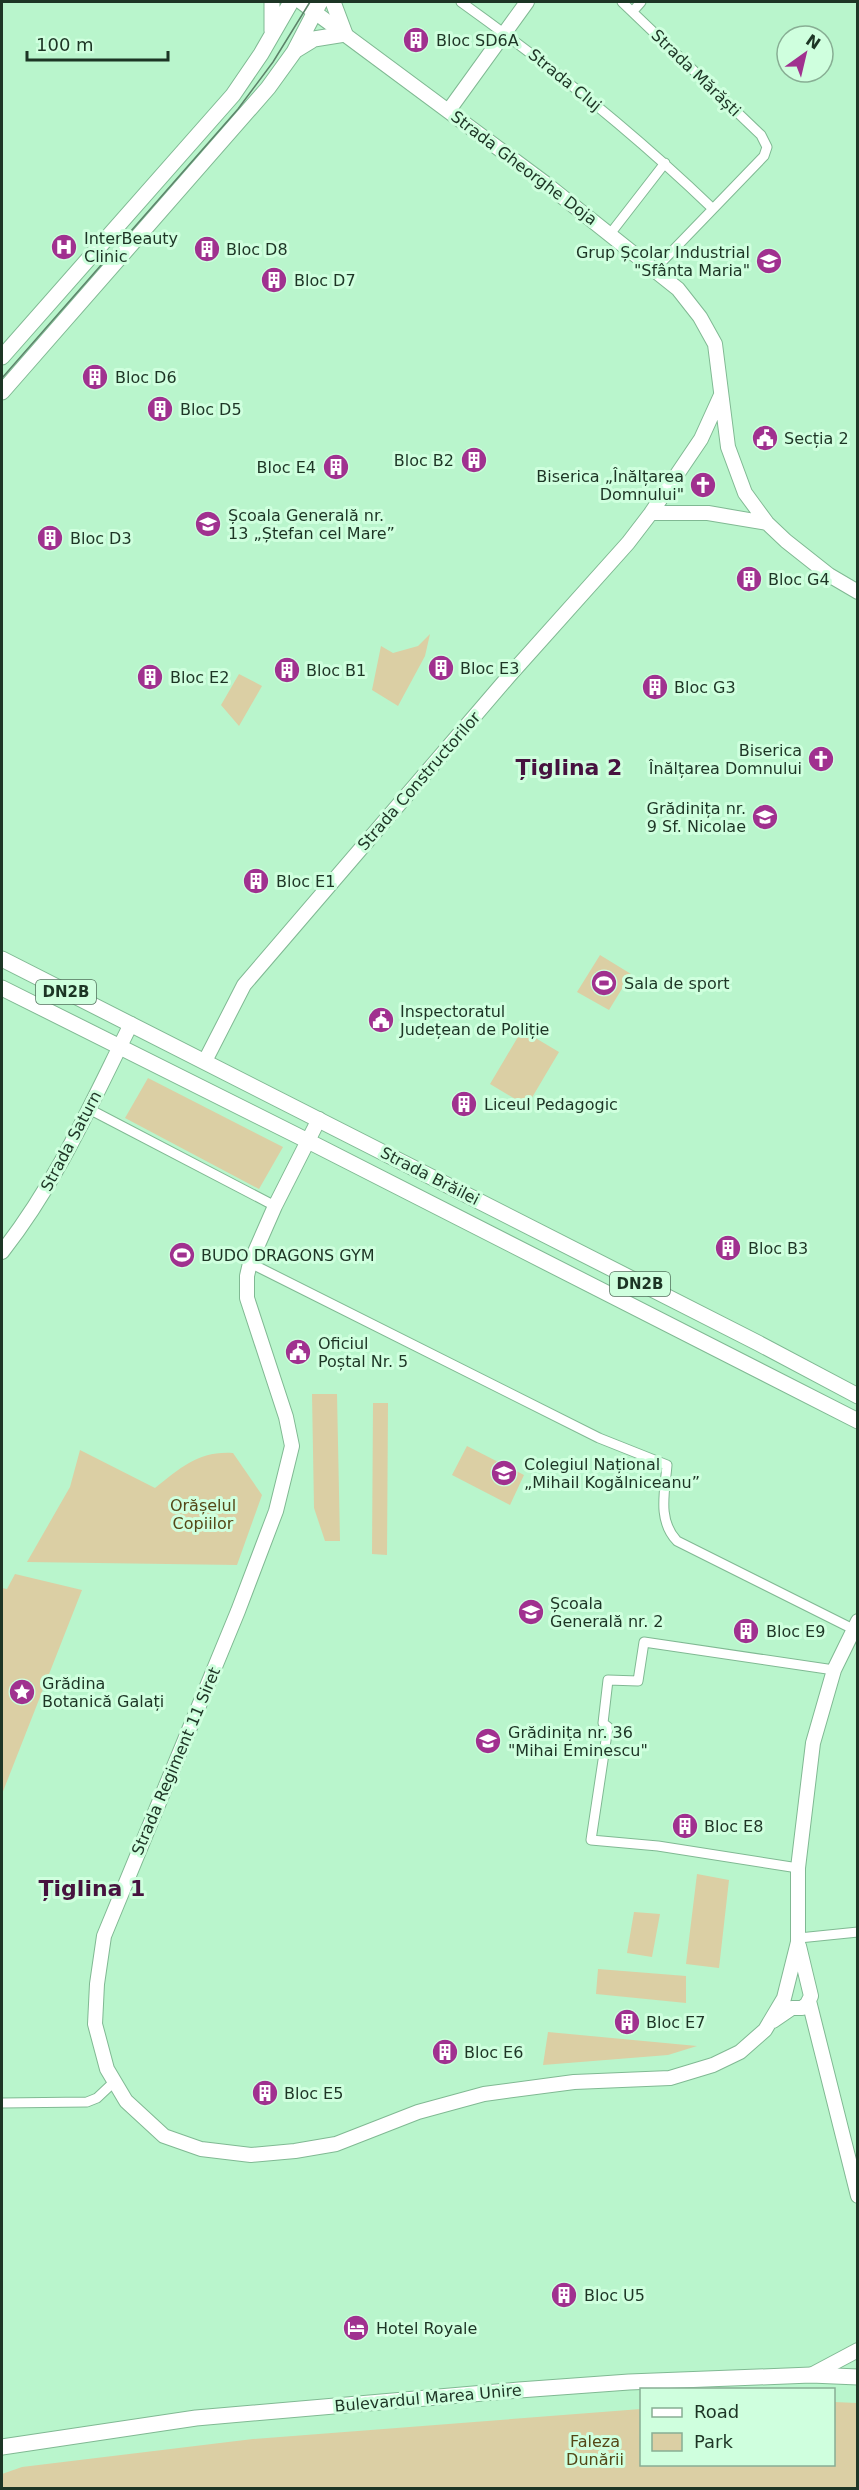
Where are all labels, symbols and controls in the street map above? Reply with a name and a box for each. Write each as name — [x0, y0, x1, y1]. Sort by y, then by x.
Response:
scale bar — [27, 24, 168, 62]
north arrow — [775, 24, 835, 84]
building icon: Bloc SD6A — [401, 25, 431, 55]
street label: Strada Mărăști — [647, 26, 745, 120]
text: N — [802, 30, 824, 54]
place label: Bloc SD6A — [436, 31, 519, 50]
text: 100 m — [36, 34, 94, 55]
street label: Strada Cluj — [525, 45, 605, 115]
street label: Strada Gheorghe Doja — [447, 107, 601, 229]
place label: InterBeauty Clinic — [84, 229, 178, 266]
hospital icon: InterBeauty Clinic — [49, 232, 79, 262]
building icon: Bloc D8 — [192, 234, 222, 264]
place label: Bloc D8 — [226, 240, 288, 259]
place label: Grup Școlar Industrial "Sfânta Maria" — [576, 243, 750, 280]
school or university icon: Grup Școlar Industrial "Sfânta Maria" — [754, 246, 784, 276]
building icon: Bloc D7 — [259, 265, 289, 295]
place label: Bloc D7 — [294, 271, 356, 290]
building icon: Bloc D6 — [80, 362, 110, 392]
place label: Bloc D6 — [115, 368, 177, 387]
building icon: Bloc D5 — [145, 394, 175, 424]
place label: Bloc D5 — [180, 400, 242, 419]
public building icon: Secția 2 — [750, 423, 780, 453]
place label: Secția 2 — [784, 429, 849, 448]
building icon: Bloc B2 — [459, 445, 489, 475]
place label: Bloc B2 — [394, 451, 454, 470]
building icon: Bloc E4 — [321, 452, 351, 482]
place label: Bloc E4 — [257, 458, 316, 477]
place label: Biserica „Înălțarea Domnului" — [536, 467, 684, 504]
church icon: Biserica „Înălțarea Domnului" — [688, 470, 718, 500]
place label: Școala Generală nr. 13 „Ștefan cel Mare” — [228, 506, 395, 543]
school or university icon: Școala Generală nr. 13 „Ștefan cel Mare” — [193, 509, 223, 539]
building icon: Bloc D3 — [35, 523, 65, 553]
place label: Bloc D3 — [70, 529, 132, 548]
building icon: Bloc G4 — [734, 564, 764, 594]
place label: Bloc G4 — [768, 570, 830, 589]
building icon: Bloc E3 — [426, 653, 456, 683]
building icon: Bloc B1 — [272, 655, 302, 685]
place label: Bloc E3 — [460, 659, 519, 678]
place label: Bloc B1 — [306, 661, 366, 680]
building icon: Bloc E2 — [135, 662, 165, 692]
place label: Bloc E2 — [170, 668, 229, 687]
building icon: Bloc G3 — [640, 672, 670, 702]
place label: Bloc G3 — [674, 678, 736, 697]
street label: Strada Constructorilor — [354, 708, 485, 854]
place label: Biserica Înălțarea Domnului — [648, 741, 802, 778]
church icon: Biserica Înălțarea Domnului — [806, 744, 836, 774]
district label: Țiglina 2 — [516, 755, 622, 781]
place label: Grădinița nr. 9 Sf. Nicolae — [647, 799, 746, 836]
school or university icon: Grădinița nr. 9 Sf. Nicolae — [750, 802, 780, 832]
building icon: Bloc E1 — [241, 866, 271, 896]
place label: Bloc E1 — [276, 872, 335, 891]
sports icon: Sala de sport — [589, 968, 619, 998]
place label: Sala de sport — [624, 974, 730, 993]
road number: DN2B — [36, 980, 96, 1004]
place label: Inspectoratul Județean de Poliție — [399, 1002, 549, 1039]
public building icon: Inspectoratul Județean de Poliție — [366, 1005, 396, 1035]
street label: Strada Saturn — [37, 1088, 105, 1194]
building icon: Liceul Pedagogic — [449, 1089, 479, 1119]
place label: Liceul Pedagogic — [484, 1095, 618, 1114]
street label: Strada Brăilei — [377, 1143, 483, 1209]
building icon: Bloc B3 — [713, 1233, 743, 1263]
place label: Bloc B3 — [748, 1239, 808, 1258]
sports icon: BUDO DRAGONS GYM — [167, 1240, 197, 1270]
place label: BUDO DRAGONS GYM — [201, 1246, 375, 1265]
road number: DN2B — [610, 1272, 670, 1296]
place label: Oficiul Poștal Nr. 5 — [318, 1334, 408, 1371]
public building icon: Oficiul Poștal Nr. 5 — [283, 1337, 313, 1367]
place label: Colegiul Național „Mihail Kogălniceanu” — [524, 1455, 700, 1492]
school or university icon: Colegiul Național „Mihail Kogălniceanu” — [489, 1458, 519, 1488]
park label: Orășelul Copiilor — [170, 1496, 236, 1533]
place label: Școala Generală nr. 2 — [550, 1594, 664, 1631]
school or university icon: Școala Generală nr. 2 — [516, 1597, 546, 1627]
building icon: Bloc E9 — [731, 1616, 761, 1646]
place label: Bloc E9 — [766, 1622, 825, 1641]
street label: Strada Regiment 11 Siret — [128, 1664, 224, 1858]
place label: Grădina Botanică Galați — [42, 1674, 164, 1711]
place icon: Grădina Botanică Galați — [7, 1677, 37, 1707]
place label: Grădinița nr. 36 "Mihai Eminescu" — [508, 1723, 648, 1760]
school or university icon: Grădinița nr. 36 "Mihai Eminescu" — [473, 1726, 503, 1756]
building icon: Bloc E8 — [670, 1811, 700, 1841]
place label: Bloc E8 — [704, 1817, 763, 1836]
district label: Țiglina 1 — [39, 1876, 145, 1902]
building icon: Bloc E7 — [612, 2007, 642, 2037]
place label: Bloc E7 — [646, 2013, 705, 2032]
building icon: Bloc E6 — [430, 2037, 460, 2067]
place label: Bloc E6 — [464, 2043, 523, 2062]
building icon: Bloc E5 — [250, 2078, 280, 2108]
place label: Bloc E5 — [284, 2084, 343, 2103]
building icon: Bloc U5 — [549, 2280, 579, 2310]
place label: Bloc U5 — [584, 2286, 645, 2305]
hotel icon: Hotel Royale — [341, 2313, 371, 2343]
place label: Hotel Royale — [376, 2319, 477, 2338]
street label: Bulevardul Marea Unire — [334, 2380, 522, 2416]
legend — [640, 2388, 835, 2466]
text: Road — [694, 2401, 739, 2422]
text: Park — [694, 2431, 733, 2452]
park label: Faleza Dunării — [566, 2432, 624, 2469]

